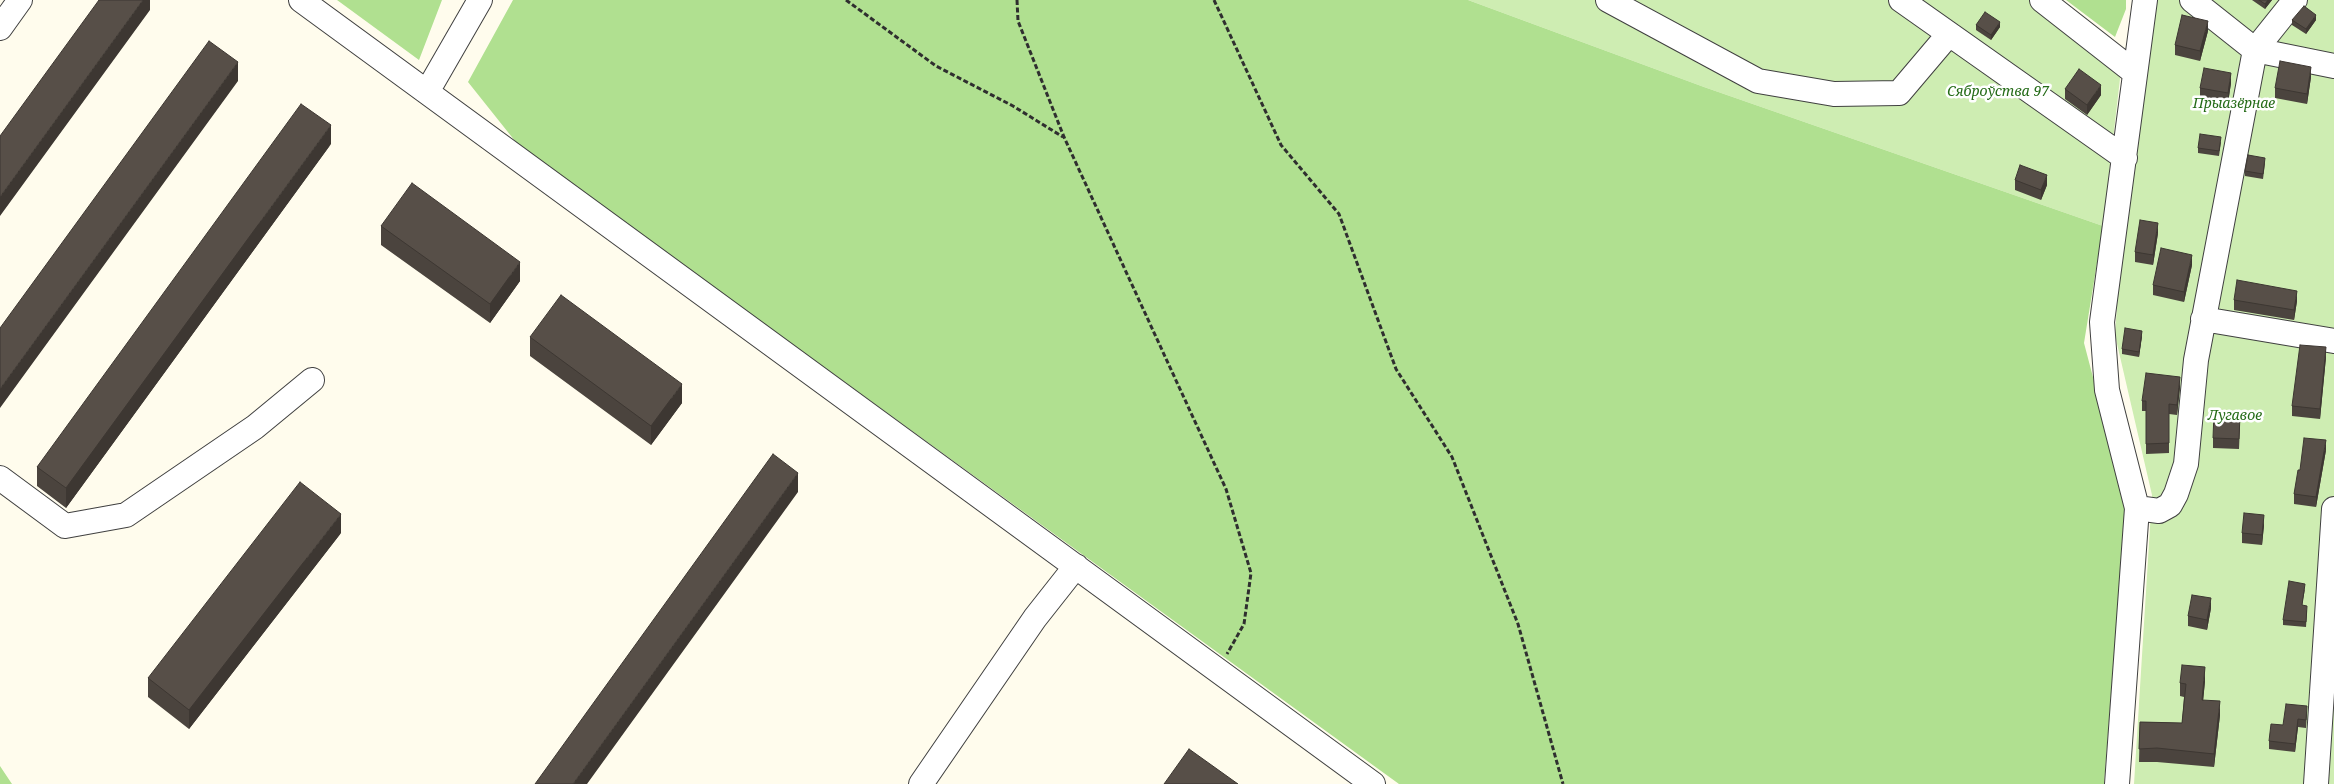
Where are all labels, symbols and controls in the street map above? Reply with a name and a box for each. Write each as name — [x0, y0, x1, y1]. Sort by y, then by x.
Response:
park label: Сяброўства 97 — [1947, 84, 2049, 100]
park label: Прыазёрнае — [2193, 96, 2275, 112]
park label: Лугавое — [2208, 408, 2262, 424]

